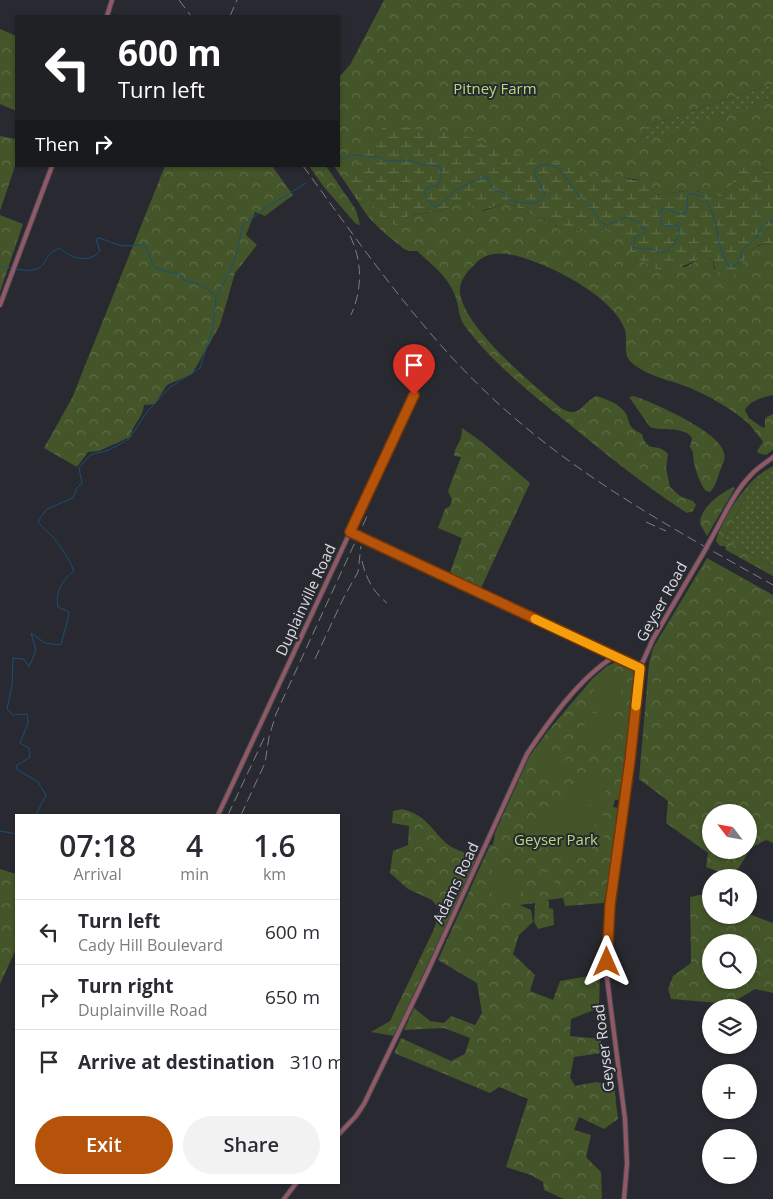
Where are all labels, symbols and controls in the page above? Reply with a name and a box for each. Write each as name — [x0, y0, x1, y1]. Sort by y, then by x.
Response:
text: 600 m — [118, 29, 222, 76]
icon: left — [35, 35, 100, 100]
text: Turn left — [118, 74, 205, 104]
park label: Pitney Farm — [453, 78, 537, 98]
icon: right — [89, 130, 117, 158]
text: Then — [35, 131, 79, 157]
pin — [393, 344, 435, 395]
icon: arrive — [400, 351, 428, 379]
street label: Duplainville Road — [270, 540, 340, 659]
street label: Geyser Road — [631, 558, 691, 645]
north arrow — [702, 804, 758, 859]
map controls — [702, 804, 757, 1184]
text: 07:18 — [59, 825, 136, 866]
text: 4 — [186, 825, 203, 866]
text: 1.6 — [253, 825, 296, 866]
park label: Geyser Park — [514, 829, 598, 849]
street label: Adams Road — [427, 839, 483, 927]
text: Arrival — [74, 863, 122, 885]
text: min — [180, 863, 209, 885]
text: km — [263, 863, 286, 885]
button: sound — [702, 869, 757, 924]
text: Turn left — [78, 908, 160, 934]
icon: left — [35, 918, 63, 946]
text: 600 m — [265, 919, 320, 945]
text: Cady Hill Boulevard — [78, 934, 223, 956]
button: search — [702, 934, 757, 989]
position arrow — [580, 935, 632, 987]
text: Turn right — [78, 973, 173, 999]
icon: right — [35, 983, 63, 1011]
text: 650 m — [265, 984, 320, 1010]
text: Duplainville Road — [78, 999, 207, 1021]
button: layers — [702, 999, 757, 1054]
street label: Geyser Road — [588, 1003, 618, 1093]
icon: arrive — [35, 1048, 63, 1076]
text: Arrive at destination — [78, 1049, 275, 1075]
text: 310 m — [290, 1049, 345, 1075]
button: + — [702, 1064, 757, 1119]
button: Exit — [35, 1116, 173, 1174]
button: Share — [183, 1116, 320, 1174]
button: − — [702, 1129, 757, 1184]

